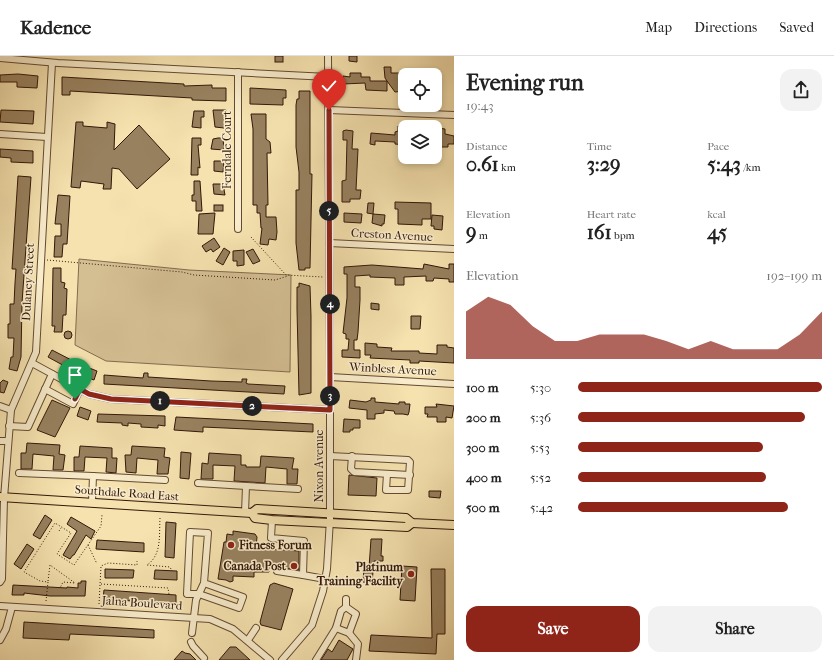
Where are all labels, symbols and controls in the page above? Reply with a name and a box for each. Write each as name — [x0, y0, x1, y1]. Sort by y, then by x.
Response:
text: Kadence — [20, 17, 91, 39]
text: Map — [645, 19, 672, 36]
text: Directions — [694, 19, 757, 36]
text: Saved — [779, 19, 814, 36]
map controls — [398, 68, 442, 164]
button: locate — [398, 68, 442, 112]
pin — [312, 69, 346, 110]
button: share — [780, 69, 822, 111]
text: Evening run — [466, 70, 584, 96]
icon: check — [318, 75, 340, 97]
text: 19:43 — [466, 98, 494, 113]
street label: Ferndale Court — [220, 110, 234, 189]
button: layers — [398, 120, 442, 164]
text: Distance — [466, 140, 507, 153]
text: Time — [587, 140, 612, 153]
text: Pace — [707, 140, 729, 153]
text: 0.61 — [466, 153, 499, 176]
text: 3:29 — [587, 153, 620, 176]
text: 5:43 — [707, 153, 741, 176]
text: km — [499, 161, 516, 174]
text: /km — [741, 161, 761, 174]
pin: 5 — [319, 201, 339, 221]
text: 5 — [327, 204, 331, 217]
text: Elevation — [466, 208, 510, 221]
text: Heart rate — [587, 208, 636, 221]
text: kcal — [707, 208, 726, 221]
text: 9 — [466, 221, 477, 244]
text: 161 — [587, 221, 612, 244]
text: 45 — [707, 221, 727, 244]
street label: Creston Avenue — [351, 226, 433, 244]
text: m — [477, 229, 488, 242]
text: bpm — [612, 229, 635, 242]
street label: Dulaney Street — [19, 242, 37, 321]
text: Elevation — [466, 268, 519, 283]
text: 192–199 m — [766, 268, 822, 283]
pin: 4 — [320, 294, 340, 314]
text: 4 — [327, 297, 333, 310]
pin — [58, 358, 92, 399]
street label: Winblest Avenue — [348, 360, 437, 378]
icon: arrive — [64, 364, 86, 386]
text: 100 m — [466, 380, 499, 395]
text: 5:30 — [530, 380, 551, 395]
pin: 3 — [320, 386, 340, 406]
text: 3 — [328, 389, 332, 402]
pin: 1 — [150, 391, 170, 411]
text: 1 — [158, 394, 162, 407]
pin: 2 — [242, 396, 262, 416]
text: 2 — [249, 399, 255, 412]
text: 200 m — [466, 410, 501, 425]
text: 5:36 — [530, 410, 551, 425]
street label: Nixon Avenue — [312, 430, 326, 502]
text: 300 m — [466, 440, 499, 455]
text: 5:53 — [530, 440, 550, 455]
text: 400 m — [466, 470, 502, 485]
text: 5:52 — [530, 470, 551, 485]
street label: Southdale Road East — [74, 482, 180, 504]
text: 500 m — [466, 500, 500, 515]
text: 5:42 — [530, 500, 553, 515]
place label: Fitness Forum — [238, 538, 313, 552]
marker: Fitness Forum — [226, 540, 236, 550]
place label: Canada Post — [223, 559, 287, 573]
place label: Platinum Training Facility — [316, 560, 404, 589]
marker: Canada Post — [289, 561, 299, 571]
marker: Platinum Training Facility — [406, 569, 416, 579]
street label: Jalna Boulevard — [100, 593, 183, 613]
button: Save — [466, 606, 640, 652]
button: Share — [648, 606, 822, 652]

